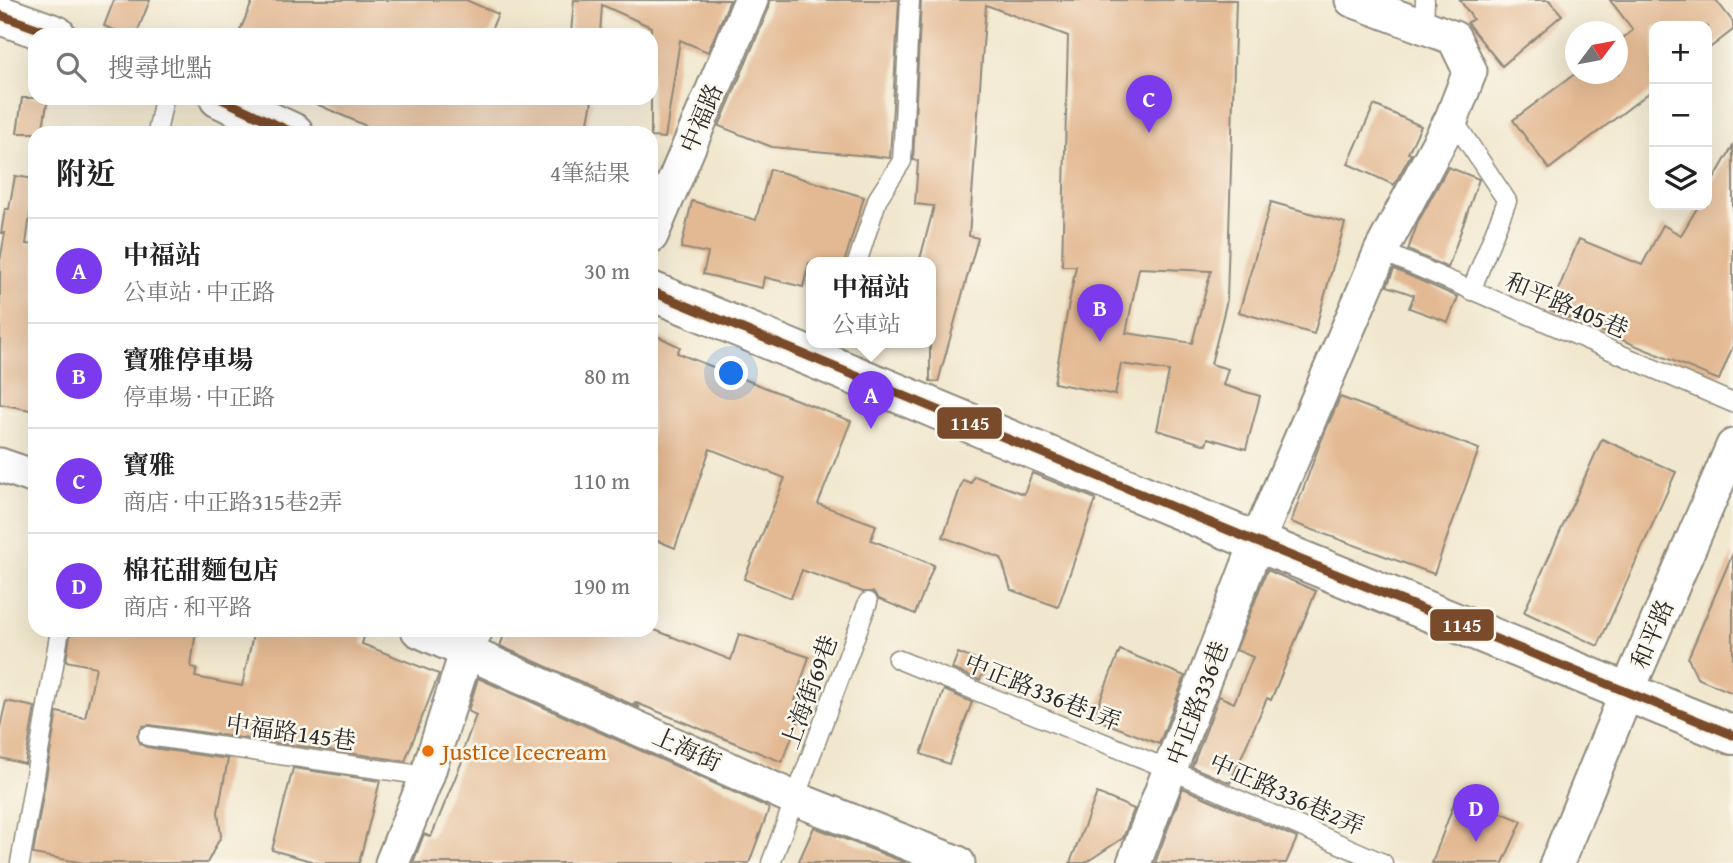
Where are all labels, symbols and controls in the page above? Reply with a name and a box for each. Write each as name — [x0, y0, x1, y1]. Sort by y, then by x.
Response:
north arrow — [1565, 21, 1628, 84]
map controls — [1649, 21, 1712, 210]
button: + — [1649, 21, 1712, 84]
search box — [28, 28, 658, 105]
icon: search — [52, 48, 90, 86]
text: 搜尋地點 — [108, 48, 212, 87]
pin: C — [1126, 75, 1172, 133]
street label: 中福路 — [671, 78, 731, 158]
button: − — [1649, 84, 1712, 147]
button: layers — [1649, 147, 1712, 210]
text: 附近 — [56, 151, 116, 195]
text: 4筆結果 — [550, 156, 630, 189]
text: 中福站 — [123, 235, 201, 274]
text: A — [72, 254, 86, 287]
text: 30 m — [584, 254, 630, 287]
popup — [806, 257, 936, 348]
street label: 和平路405巷 — [1500, 263, 1634, 347]
text: 中福站 — [832, 267, 910, 306]
text: 公車站 · 中正路 — [123, 275, 275, 308]
pin: B — [1077, 284, 1123, 342]
text: 公車站 — [832, 307, 901, 340]
text: 寶雅停車場 — [123, 340, 253, 379]
your location — [714, 356, 748, 390]
text: B — [72, 359, 86, 392]
text: 80 m — [584, 359, 630, 392]
pin: A — [848, 371, 894, 429]
text: 停車場 · 中正路 — [123, 380, 275, 413]
line badge: 1145 — [936, 406, 1003, 440]
text: 1145 — [950, 409, 990, 437]
text: 寶雅 — [123, 445, 175, 484]
text: C — [72, 464, 86, 497]
text: 110 m — [573, 464, 630, 497]
text: 商店 · 中正路315巷2弄 — [123, 485, 342, 518]
text: 棉花甜麵包店 — [123, 550, 279, 589]
text: D — [72, 569, 86, 602]
text: 190 m — [573, 569, 630, 602]
text: 商店 · 和平路 — [123, 590, 252, 623]
street label: 和平路 — [1622, 594, 1682, 674]
line badge: 1145 — [1429, 608, 1495, 642]
text: 1145 — [1442, 611, 1482, 639]
street label: 上海街69巷 — [772, 630, 846, 754]
street label: 中正路336巷 — [1157, 636, 1237, 770]
street label: 中正路336巷1弄 — [959, 645, 1127, 739]
street label: 中福路145巷 — [224, 706, 358, 758]
street label: 上海街 — [647, 718, 727, 780]
place label: JustIce Icecream — [439, 734, 607, 769]
marker: JustIce Icecream — [420, 743, 436, 759]
street label: 中正路336巷2弄 — [1204, 744, 1370, 844]
pin: D — [1453, 784, 1499, 842]

